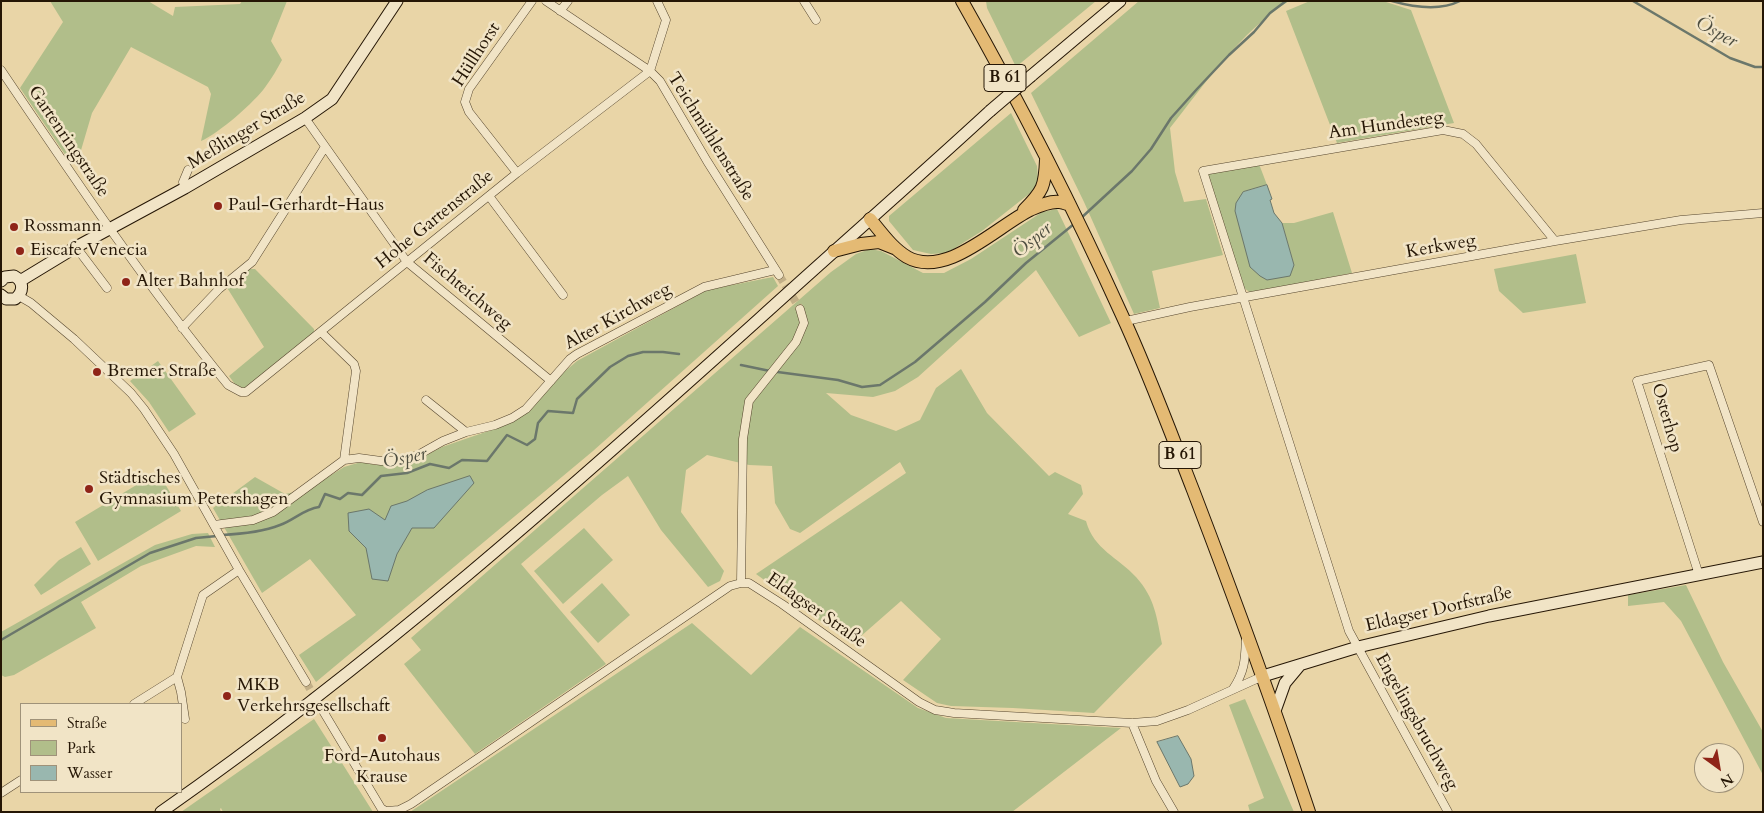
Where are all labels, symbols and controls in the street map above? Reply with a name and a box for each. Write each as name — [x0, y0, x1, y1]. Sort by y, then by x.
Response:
water label: Ösper — [1691, 12, 1741, 54]
street label: Hüllhorst — [448, 19, 506, 91]
road number: B 61 — [984, 64, 1026, 92]
street label: Teichmühlenstraße — [662, 69, 758, 205]
street label: Gartenringstraße — [23, 82, 113, 202]
street label: Meßlinger Straße — [184, 87, 310, 175]
street label: Am Hundesteg — [1327, 107, 1445, 145]
street label: Hohe Gartenstraße — [372, 166, 498, 274]
place label: Paul-Gerhardt-Haus — [228, 195, 384, 217]
marker: Paul-Gerhardt-Haus — [212, 200, 224, 212]
place label: Rossmann — [24, 216, 102, 238]
water label: Ösper — [1009, 218, 1057, 264]
marker: Rossmann — [8, 221, 20, 233]
street label: Kerkweg — [1404, 230, 1478, 264]
place label: Eiscafe Venecia — [30, 240, 148, 262]
marker: Eiscafe Venecia — [14, 245, 26, 257]
street label: Fischteichweg — [418, 249, 516, 335]
place label: Alter Bahnhof — [136, 271, 244, 293]
marker: Alter Bahnhof — [120, 276, 132, 288]
street label: Alter Kirchweg — [561, 279, 675, 355]
place label: Bremer Straße — [107, 361, 217, 383]
marker: Bremer Straße — [91, 366, 103, 378]
street label: Osterhop — [1646, 381, 1686, 455]
road number: B 61 — [1159, 442, 1201, 468]
water label: Ösper — [381, 443, 429, 475]
place label: Städtisches Gymnasium Petershagen — [99, 468, 288, 510]
marker: Städtisches Gymnasium Petershagen — [83, 483, 95, 495]
street label: Eldagser Straße — [762, 569, 870, 653]
street label: Eldagser Dorfstraße — [1363, 583, 1515, 637]
street label: Engelingsbruchweg — [1370, 650, 1462, 794]
place label: MKB Verkehrsgesellschaft — [237, 675, 390, 718]
marker: MKB Verkehrsgesellschaft — [221, 690, 233, 702]
legend — [20, 703, 182, 793]
text: Straße — [67, 713, 107, 733]
marker: Ford-Autohaus Krause — [376, 732, 388, 744]
text: Park — [67, 738, 96, 758]
north arrow — [1694, 743, 1744, 793]
place label: Ford-Autohaus Krause — [324, 746, 440, 789]
text: Wasser — [67, 763, 112, 783]
text: N — [1716, 769, 1737, 792]

